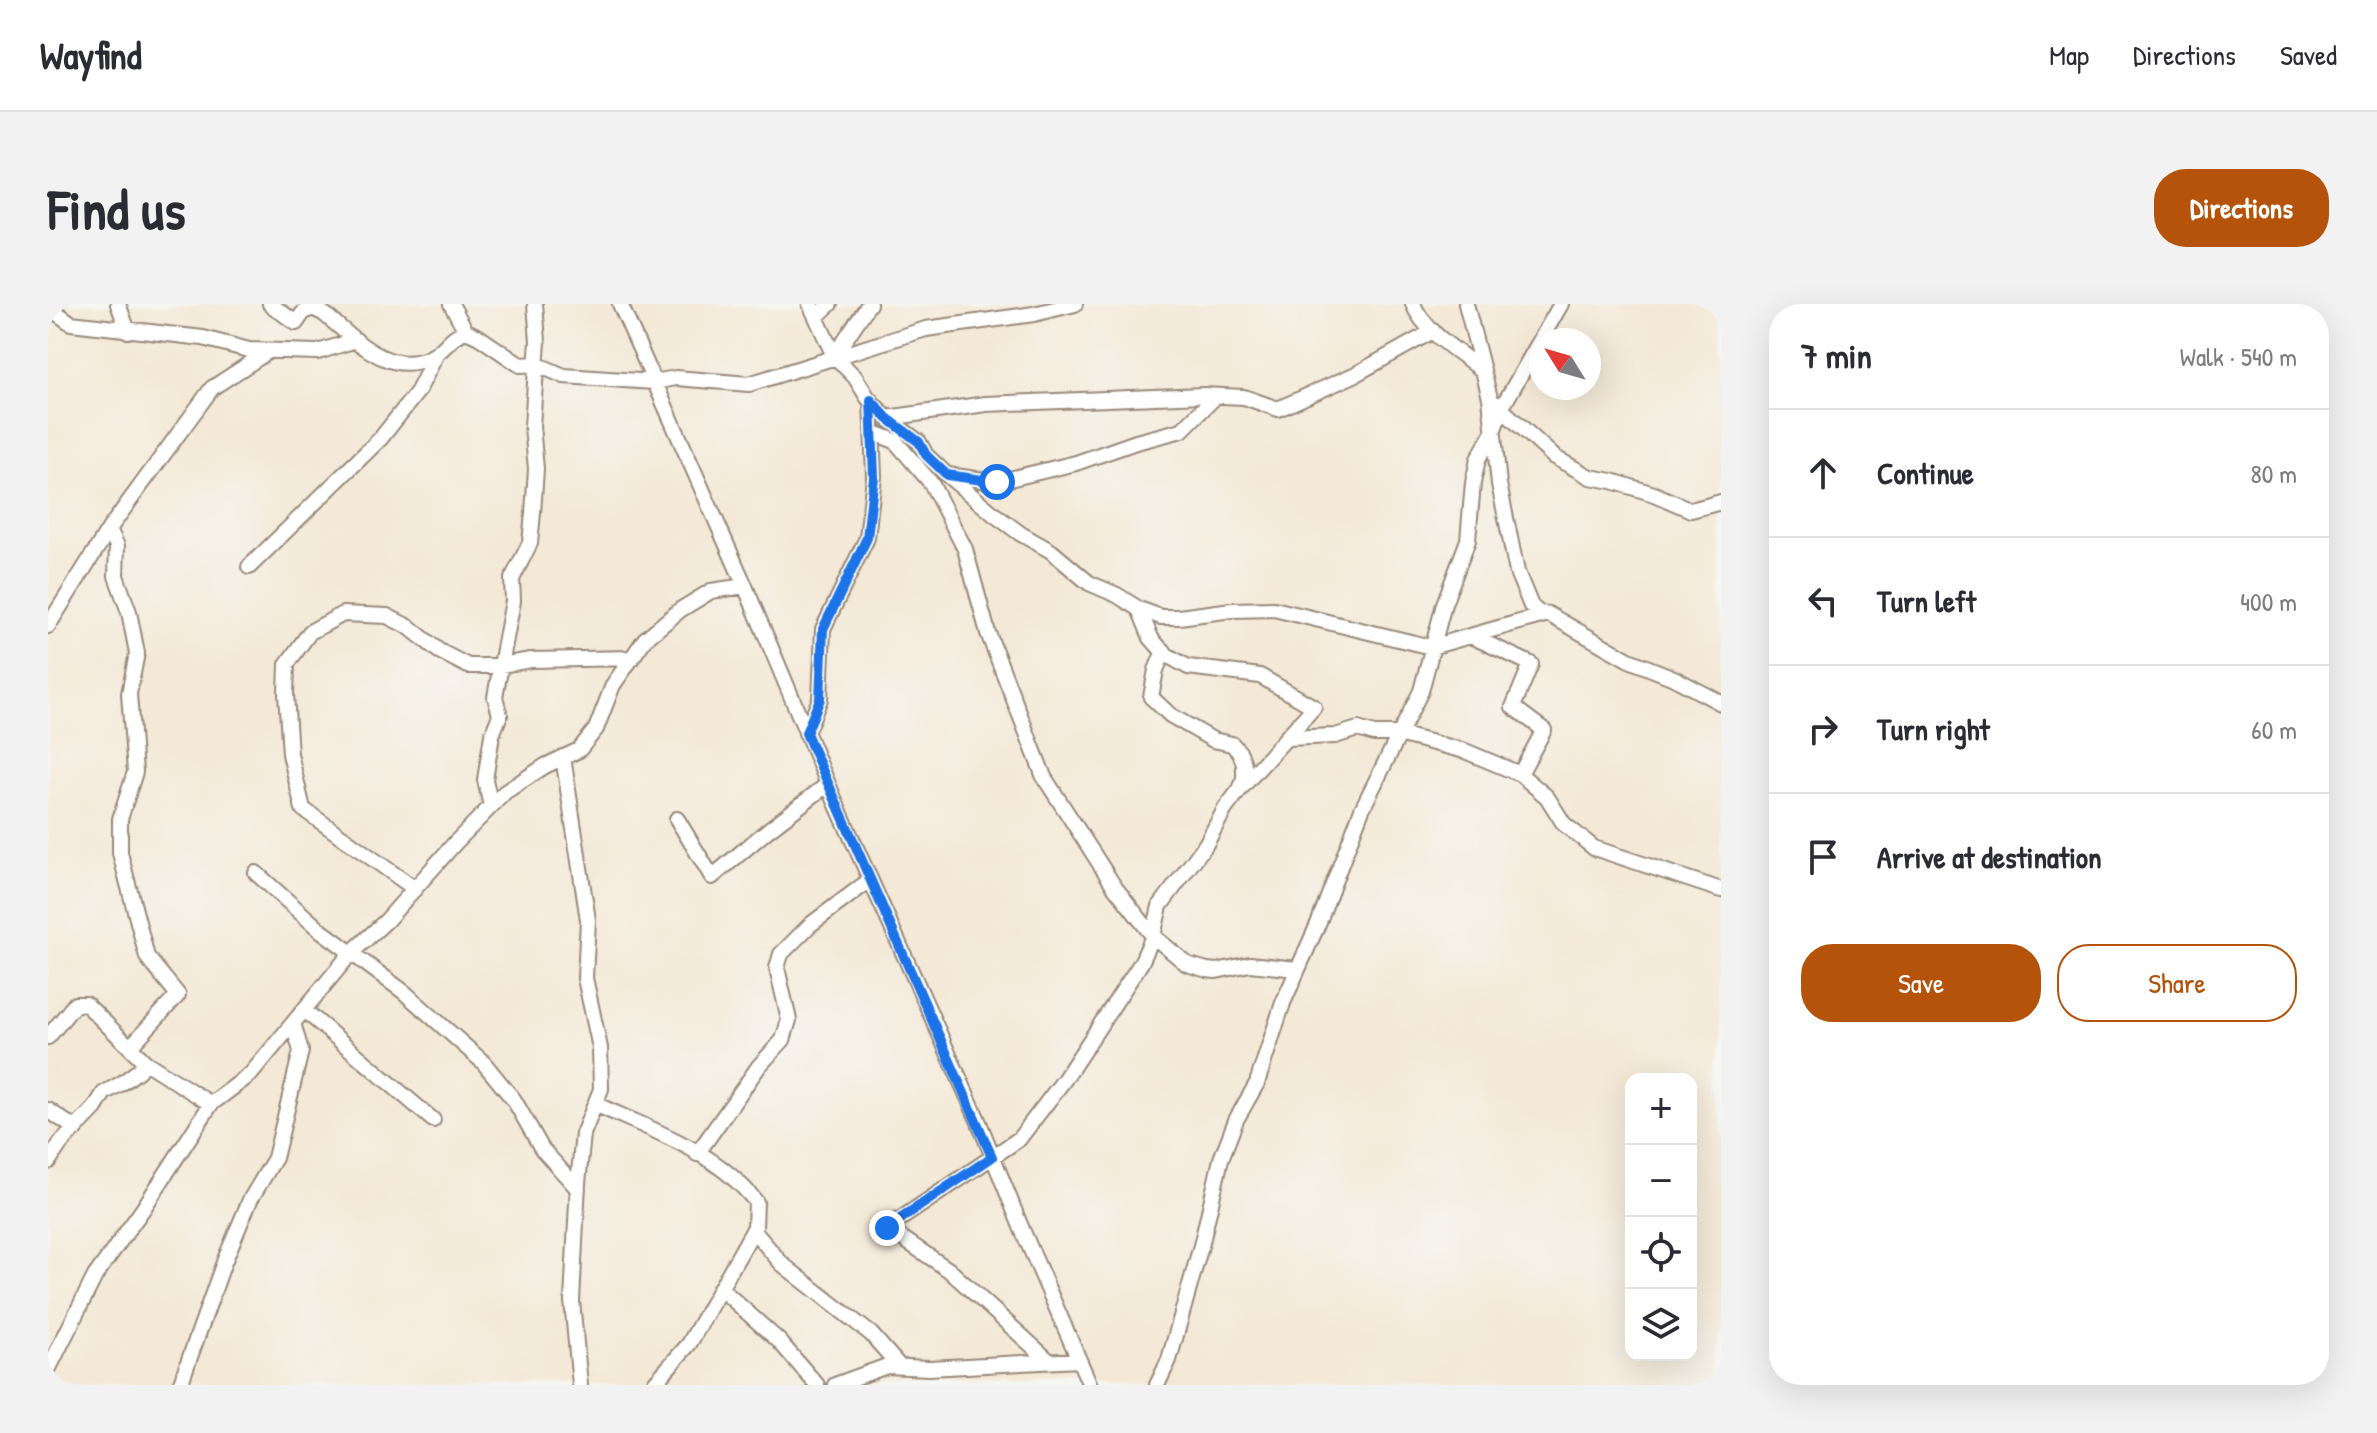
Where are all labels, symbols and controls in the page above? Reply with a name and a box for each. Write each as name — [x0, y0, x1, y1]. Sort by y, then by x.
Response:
text: Wayfind — [40, 29, 142, 81]
text: Map — [2049, 36, 2089, 74]
text: Directions — [2133, 36, 2236, 74]
text: Saved — [2280, 36, 2337, 74]
button: Directions — [2154, 169, 2329, 247]
text: Find us — [48, 171, 186, 246]
north arrow — [1529, 328, 1601, 400]
text: 7 min — [1801, 333, 1872, 379]
text: Walk · 540 m — [2180, 339, 2297, 374]
icon: ahead — [1801, 451, 1845, 495]
text: Continue — [1877, 453, 1974, 493]
text: 80 m — [2250, 456, 2297, 491]
route start — [979, 464, 1015, 500]
icon: left — [1801, 579, 1845, 623]
text: Turn left — [1877, 581, 1976, 621]
text: 400 m — [2240, 584, 2297, 619]
icon: right — [1801, 707, 1845, 751]
text: Turn right — [1877, 709, 1990, 749]
text: 60 m — [2251, 712, 2297, 747]
icon: arrive — [1801, 835, 1845, 879]
text: Arrive at destination — [1877, 837, 2102, 877]
button: Save — [1801, 944, 2041, 1022]
button: Share — [2057, 944, 2297, 1022]
map controls — [1625, 1073, 1697, 1361]
button: + — [1625, 1073, 1697, 1145]
button: − — [1625, 1145, 1697, 1217]
route end — [869, 1210, 905, 1246]
button: locate — [1625, 1217, 1697, 1289]
button: layers — [1625, 1289, 1697, 1361]

